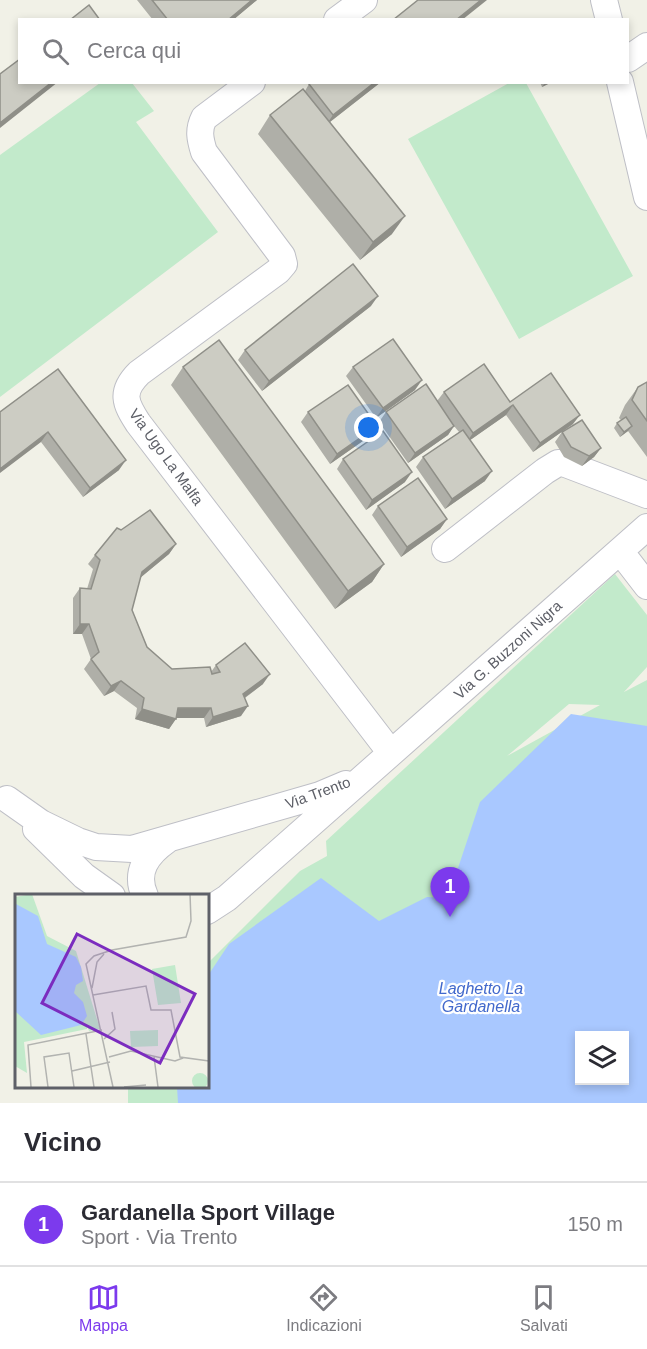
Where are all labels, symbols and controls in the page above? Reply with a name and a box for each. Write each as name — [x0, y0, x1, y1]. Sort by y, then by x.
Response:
search box — [18, 18, 629, 84]
icon: search — [39, 35, 72, 68]
text: Cerca qui — [87, 38, 181, 63]
street label: Via Ugo La Malfa — [126, 405, 207, 509]
your location — [354, 413, 383, 442]
street label: Via G. Buzzoni Nigra — [450, 596, 565, 702]
street label: Via Trento — [283, 773, 353, 812]
pin: 1 — [430, 868, 470, 917]
inset map — [15, 894, 208, 1088]
water label: Laghetto La Gardanella — [439, 980, 523, 1015]
map controls — [575, 1031, 629, 1085]
button: layers — [575, 1031, 629, 1085]
text: Vicino — [24, 1127, 102, 1157]
text: Gardanella Sport Village — [81, 1200, 335, 1225]
text: 1 — [38, 1213, 49, 1235]
text: 150 m — [567, 1213, 623, 1235]
text: Sport · Via Trento — [81, 1226, 237, 1248]
tab: Mappa — [79, 1281, 128, 1335]
tab: Indicazioni — [286, 1281, 362, 1335]
tab: Salvati — [520, 1281, 568, 1335]

